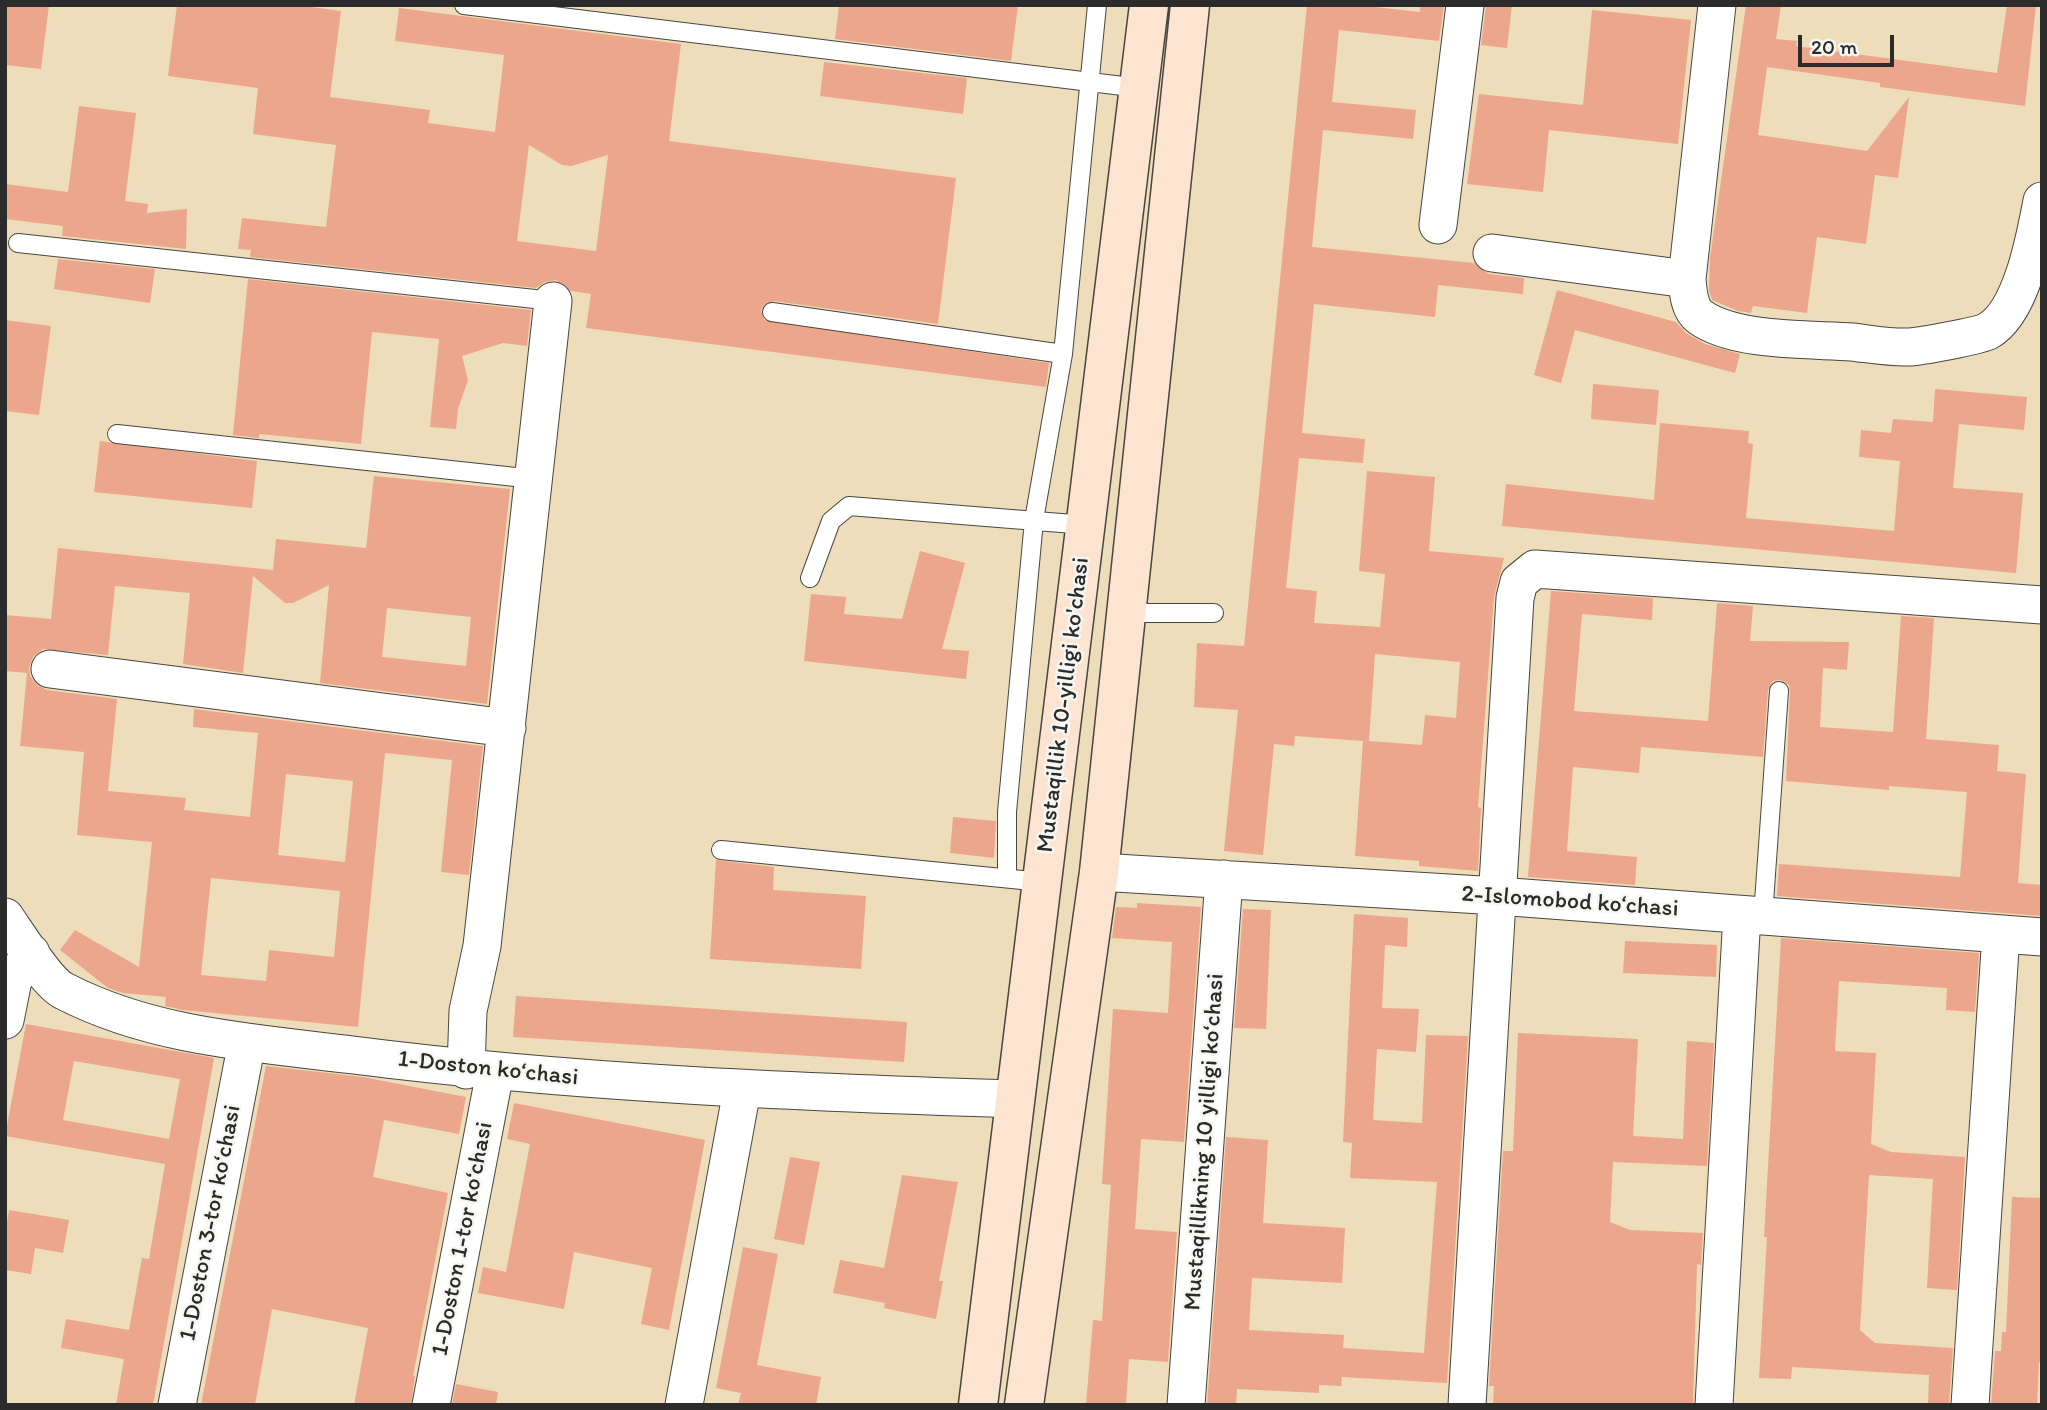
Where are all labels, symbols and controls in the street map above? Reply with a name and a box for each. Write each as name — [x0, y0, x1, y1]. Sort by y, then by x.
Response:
scale bar — [1802, 21, 1898, 65]
text: 20 m — [1811, 34, 1857, 59]
street label: Mustaqillik 10-yilligi ko'chasi — [1032, 556, 1096, 854]
street label: 2-Islomobod koʻchasi — [1460, 880, 1680, 924]
street label: Mustaqillikning 10 yilligi koʻchasi — [1179, 972, 1231, 1312]
street label: 1-Doston koʻchasi — [396, 1045, 580, 1093]
street label: 1-Doston 3-tor koʻchasi — [174, 1103, 248, 1343]
street label: 1-Doston 1-tor koʻchasi — [426, 1120, 500, 1358]

